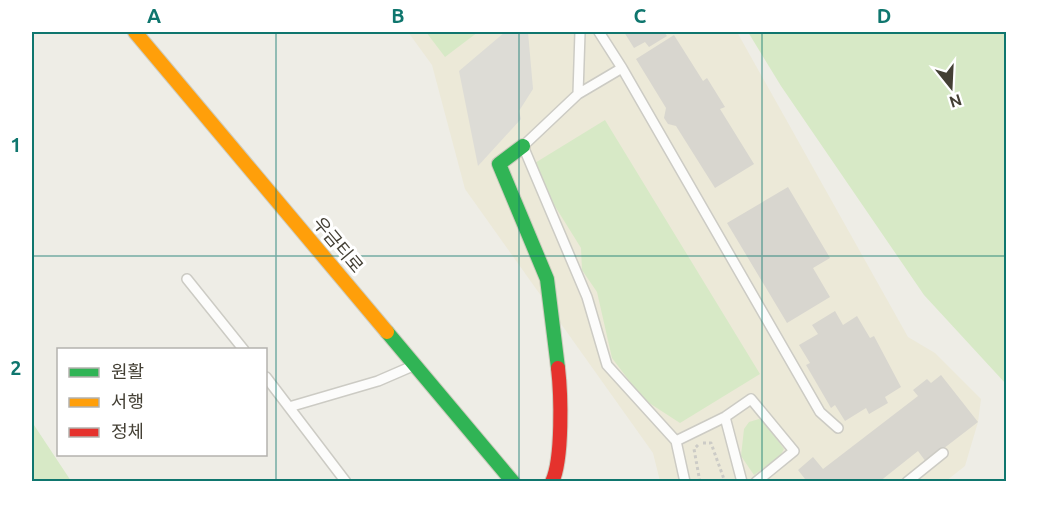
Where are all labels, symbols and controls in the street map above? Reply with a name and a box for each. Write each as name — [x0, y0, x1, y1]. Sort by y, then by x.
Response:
text: A — [147, 4, 161, 27]
text: B — [391, 4, 405, 27]
text: C — [634, 4, 647, 27]
text: D — [877, 4, 891, 27]
north arrow — [921, 57, 981, 117]
text: N — [947, 91, 964, 112]
text: 1 — [10, 133, 22, 156]
street label: 우금티로 — [310, 213, 368, 276]
legend — [57, 348, 267, 456]
text: 2 — [10, 356, 22, 379]
text: 원활 — [111, 361, 144, 381]
text: 서행 — [111, 391, 144, 411]
text: 정체 — [111, 421, 144, 441]

